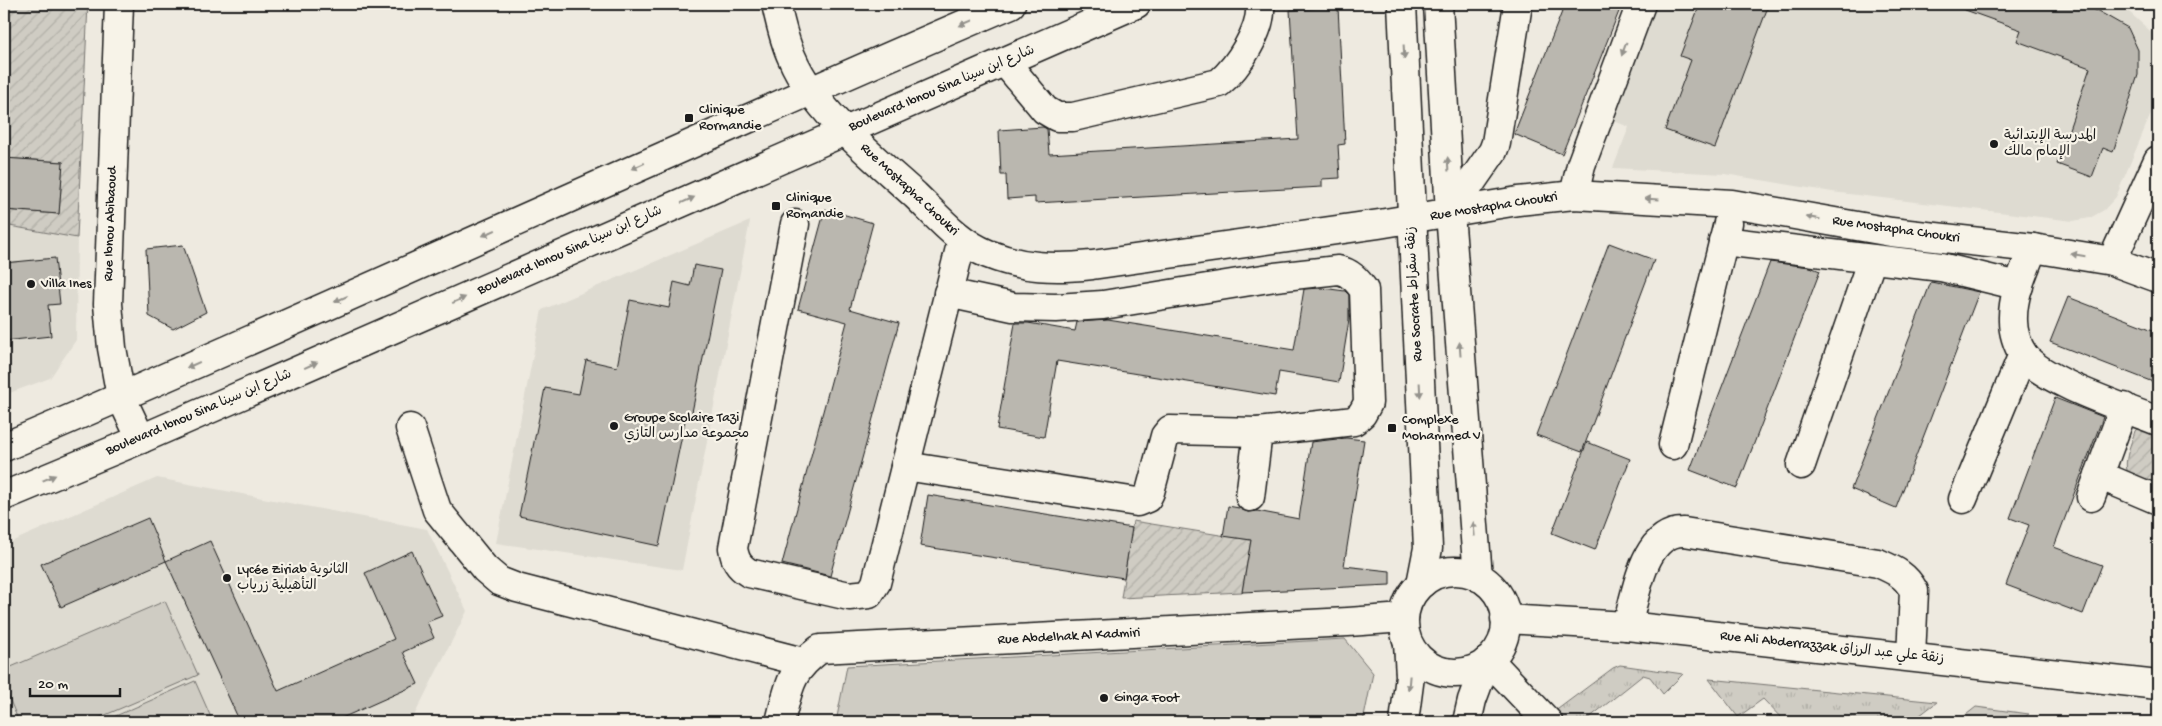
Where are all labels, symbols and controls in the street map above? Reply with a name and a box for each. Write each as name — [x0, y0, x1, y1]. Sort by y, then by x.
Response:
one-way arrow — [959, 19, 973, 27]
street label: Boulevard Ibnou Sina شارع ابن سينا — [846, 42, 1038, 136]
one-way arrow — [1620, 42, 1627, 57]
one-way arrow — [1401, 45, 1409, 61]
place label: Clinique Rormandie — [699, 102, 762, 135]
marker: Clinique Rormandie — [683, 112, 695, 124]
place label: المدرسة الإبتدائية الإمام مالك — [2004, 128, 2096, 161]
marker: المدرسة الإبتدائية الإمام مالك — [1988, 138, 2000, 150]
street label: Rue Mostapha Choukri — [856, 140, 962, 240]
one-way arrow — [1443, 156, 1451, 172]
one-way arrow — [631, 163, 645, 171]
street label: Rue Ibnou Abibaoud — [101, 165, 122, 282]
street label: Rue Mostapha Choukri — [1429, 189, 1559, 225]
place label: Clinique Romandie — [786, 190, 844, 223]
one-way arrow — [681, 195, 695, 203]
one-way arrow — [1644, 195, 1660, 203]
marker: Clinique Romandie — [770, 200, 782, 212]
street label: Boulevard Ibnou Sina شارع ابن سينا — [474, 202, 665, 300]
street label: Rue Mostapha Choukri — [1831, 213, 1961, 247]
one-way arrow — [1805, 214, 1821, 222]
street label: Rue Socrate زنقة سقراط — [1403, 226, 1427, 362]
one-way arrow — [482, 229, 496, 237]
one-way arrow — [2070, 251, 2086, 259]
place label: Villa Ines — [40, 276, 92, 293]
marker: Villa Ines — [25, 278, 37, 290]
one-way arrow — [334, 295, 348, 303]
one-way arrow — [452, 295, 466, 303]
one-way arrow — [1456, 341, 1464, 357]
one-way arrow — [304, 361, 318, 369]
one-way arrow — [186, 362, 200, 370]
street label: Boulevard Ibnou Sina شارع ابن سينا — [103, 366, 295, 460]
one-way arrow — [1416, 382, 1424, 398]
place label: Groupe Scolaire Tazi مجموعة مدارس التازي — [624, 410, 749, 443]
place label: Complexe Mohammed V — [1402, 412, 1481, 445]
marker: Groupe Scolaire Tazi مجموعة مدارس التازي — [608, 420, 620, 432]
marker: Complexe Mohammed V — [1386, 422, 1398, 434]
one-way arrow — [42, 473, 56, 481]
one-way arrow — [1470, 520, 1478, 536]
place label: Lycée Ziriab الثانوية التأهيلية زرياب — [237, 562, 348, 595]
marker: Lycée Ziriab الثانوية التأهيلية زرياب — [221, 572, 233, 584]
street label: Rue Abdelhak Al Kadmiri — [997, 625, 1141, 649]
street label: Rue Ali Abderrazzak زنقة علي عبد الرزاق — [1719, 628, 1945, 670]
scale bar — [30, 666, 120, 698]
one-way arrow — [1405, 675, 1413, 691]
text: 20 m — [38, 676, 68, 694]
place label: Ginga Foot — [1114, 690, 1180, 707]
marker: Ginga Foot — [1098, 692, 1110, 704]

